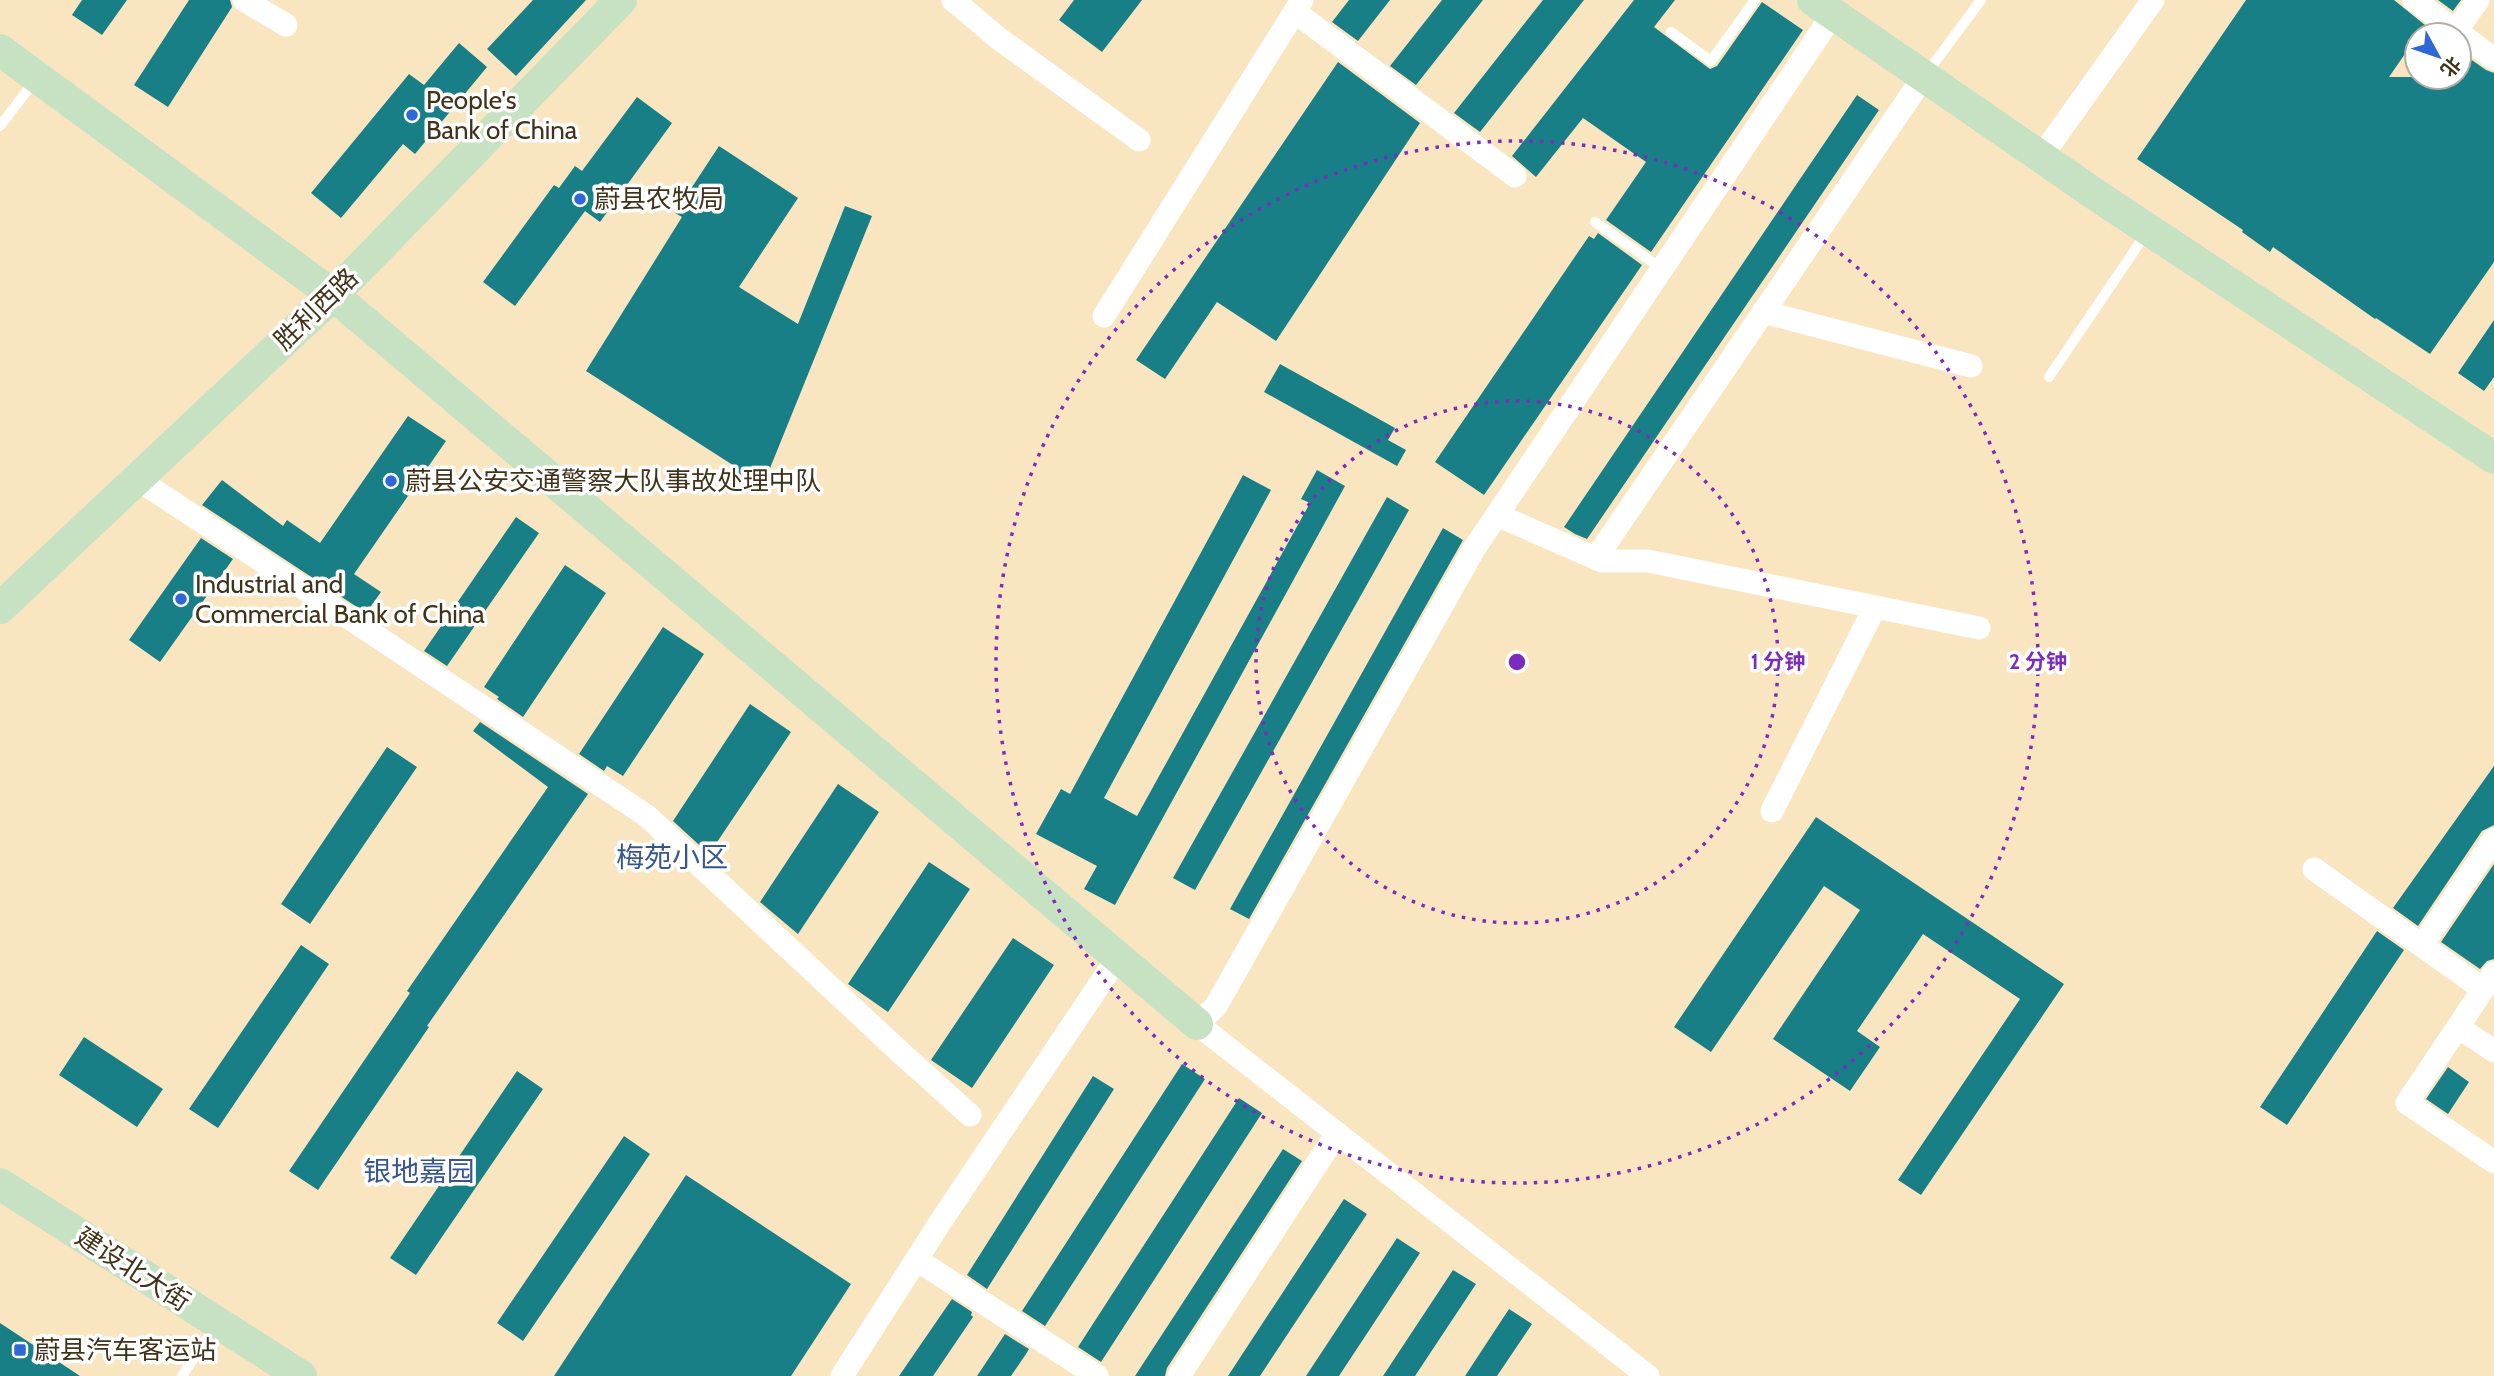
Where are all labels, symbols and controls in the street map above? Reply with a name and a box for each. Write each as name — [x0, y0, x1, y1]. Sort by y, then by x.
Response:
north arrow — [2403, 21, 2473, 91]
text: 北 — [2436, 52, 2466, 81]
place label: People's Bank of China — [426, 84, 578, 146]
marker: People's Bank of China — [404, 107, 420, 123]
place label: 蔚县农牧局 — [594, 183, 724, 215]
marker: 蔚县农牧局 — [572, 191, 588, 207]
street label: 胜利西路 — [267, 261, 365, 357]
place label: 蔚县公安交通警察大队事故处理中队 — [405, 465, 821, 497]
marker: 蔚县公安交通警察大队事故处理中队 — [383, 473, 399, 489]
place label: Industrial and Commercial Bank of China — [195, 568, 485, 630]
marker: Industrial and Commercial Bank of China — [173, 591, 189, 607]
text: 1 分钟 — [1751, 649, 1805, 674]
text: 2 分钟 — [2009, 649, 2067, 674]
centre of rings — [1505, 650, 1529, 674]
district label: 梅苑小区 — [616, 840, 728, 874]
district label: 银地嘉园 — [363, 1154, 475, 1188]
street label: 建设北大街 — [70, 1220, 196, 1318]
place label: 蔚县汽车客运站 — [34, 1334, 216, 1366]
marker: 蔚县汽车客运站 — [12, 1342, 28, 1358]

